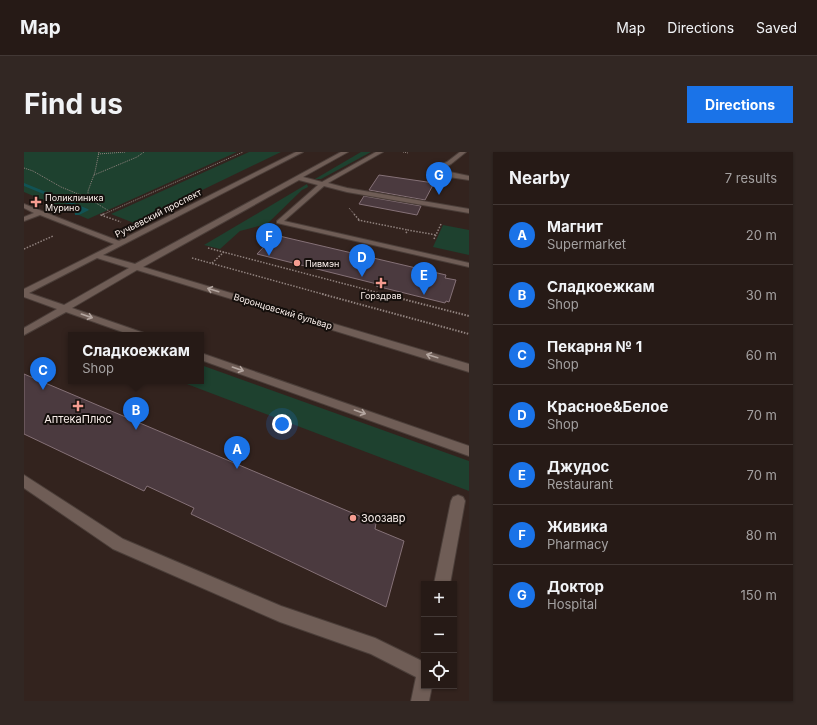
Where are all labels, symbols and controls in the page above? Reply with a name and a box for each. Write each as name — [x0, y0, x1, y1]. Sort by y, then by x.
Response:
text: Map — [20, 16, 61, 39]
text: Map — [616, 19, 645, 36]
text: Directions — [667, 19, 734, 36]
text: Saved — [756, 19, 797, 36]
button: Directions — [687, 86, 793, 123]
text: Find us — [24, 87, 123, 121]
pin: G — [426, 162, 452, 195]
text: Nearby — [509, 168, 570, 188]
text: 7 results — [725, 170, 777, 186]
street label: Ручьевский проспект — [113, 186, 204, 240]
place label: Поликлиника Мурино — [45, 192, 104, 213]
marker: Поликлиника Мурино — [30, 196, 42, 208]
text: Магнит — [547, 217, 603, 236]
pin: F — [256, 223, 282, 256]
text: A — [517, 227, 527, 243]
text: 20 m — [746, 227, 777, 243]
text: Supermarket — [547, 236, 626, 252]
pin: D — [349, 244, 375, 277]
marker: Пивмэн — [292, 258, 302, 268]
place label: Пивмэн — [305, 258, 339, 269]
pin: E — [411, 262, 437, 295]
text: Сладкоежкам — [547, 277, 655, 296]
marker: Горздрав — [376, 278, 386, 288]
one-way arrow — [207, 286, 220, 293]
text: B — [518, 287, 526, 303]
text: 30 m — [746, 287, 777, 303]
place label: Горздрав — [360, 290, 402, 301]
street label: Воронцовский бульвар — [232, 291, 334, 331]
text: Shop — [547, 296, 579, 312]
one-way arrow — [81, 313, 93, 321]
popup — [68, 332, 204, 384]
text: Пекарня № 1 — [547, 337, 642, 356]
text: Сладкоежкам — [82, 341, 190, 360]
text: C — [517, 347, 527, 363]
text: 60 m — [746, 347, 777, 363]
one-way arrow — [425, 352, 438, 359]
text: Shop — [547, 356, 579, 372]
pin: C — [30, 357, 56, 390]
text: Shop — [82, 360, 114, 376]
one-way arrow — [231, 366, 244, 373]
pin: B — [123, 397, 149, 430]
text: Красное&Белое — [547, 397, 668, 416]
marker: АптекаПлюс — [73, 401, 83, 411]
text: D — [517, 407, 527, 423]
text: 70 m — [747, 407, 777, 423]
one-way arrow — [354, 409, 366, 417]
place label: АптекаПлюс — [44, 412, 112, 426]
your location — [272, 414, 292, 434]
text: Shop — [547, 416, 579, 432]
pin: A — [224, 436, 250, 469]
text: Джудос — [547, 457, 609, 476]
text: E — [518, 467, 526, 483]
text: 70 m — [747, 467, 777, 483]
text: Restaurant — [547, 476, 613, 492]
place label: Зоозавр — [361, 511, 406, 525]
marker: Зоозавр — [348, 513, 358, 523]
text: Живика — [547, 517, 608, 536]
text: F — [518, 527, 526, 543]
text: 80 m — [746, 527, 777, 543]
text: Pharmacy — [547, 536, 609, 552]
text: Доктор — [547, 577, 604, 596]
map controls — [421, 581, 457, 689]
button: + — [421, 581, 457, 617]
text: G — [517, 587, 527, 603]
text: 150 m — [741, 587, 777, 603]
text: Hospital — [547, 596, 597, 612]
button: − — [421, 617, 457, 653]
button: locate — [421, 653, 457, 689]

